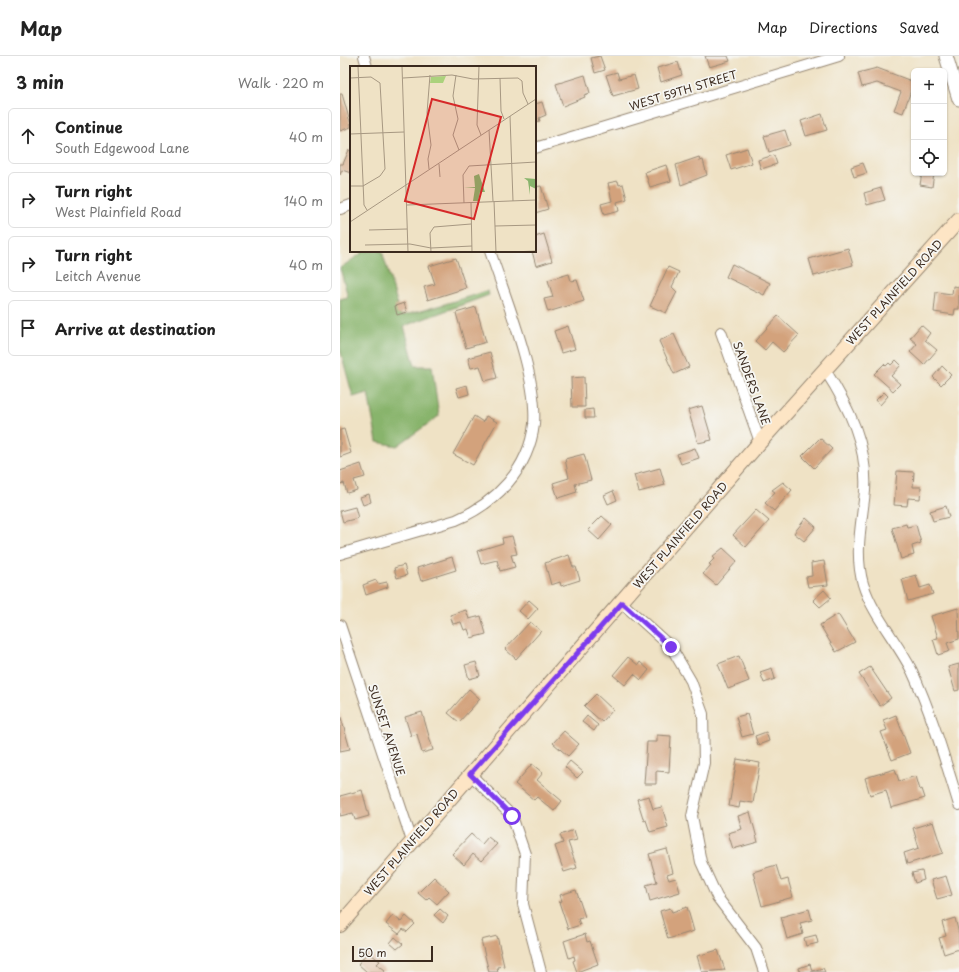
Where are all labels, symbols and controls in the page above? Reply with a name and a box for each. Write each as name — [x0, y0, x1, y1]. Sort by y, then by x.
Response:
text: Map — [20, 14, 62, 42]
text: Map — [757, 17, 787, 38]
text: Directions — [809, 17, 877, 38]
text: Saved — [899, 17, 939, 38]
street label: WEST 59TH STREET — [627, 65, 739, 115]
inset map — [350, 66, 536, 252]
map controls — [911, 68, 947, 176]
button: + — [911, 68, 947, 104]
text: 3 min — [16, 69, 64, 95]
text: Walk · 220 m — [238, 73, 324, 92]
button: − — [911, 104, 947, 140]
text: Continue — [55, 115, 123, 138]
icon: ahead — [17, 125, 39, 147]
text: 40 m — [289, 127, 323, 146]
text: South Edgewood Lane — [55, 138, 190, 157]
button: locate — [911, 140, 947, 176]
text: Turn right — [55, 179, 132, 202]
icon: right — [17, 189, 39, 211]
text: 140 m — [284, 191, 323, 210]
text: West Plainfield Road — [55, 202, 182, 221]
street label: WEST PLAINFIELD ROAD — [842, 235, 946, 349]
text: Turn right — [55, 243, 132, 266]
icon: right — [17, 253, 39, 275]
text: 40 m — [289, 255, 323, 274]
text: Leitch Avenue — [55, 266, 141, 285]
icon: arrive — [17, 317, 39, 339]
text: Arrive at destination — [55, 317, 216, 340]
street label: SANDERS LANE — [729, 339, 775, 427]
street label: WEST PLAINFIELD ROAD — [629, 478, 731, 592]
route end — [662, 638, 680, 656]
street label: SUNSET AVENUE — [364, 682, 410, 778]
street label: WEST PLAINFIELD ROAD — [360, 785, 462, 899]
route start — [503, 807, 521, 825]
scale bar — [352, 944, 433, 963]
text: 50 m — [358, 944, 387, 961]

